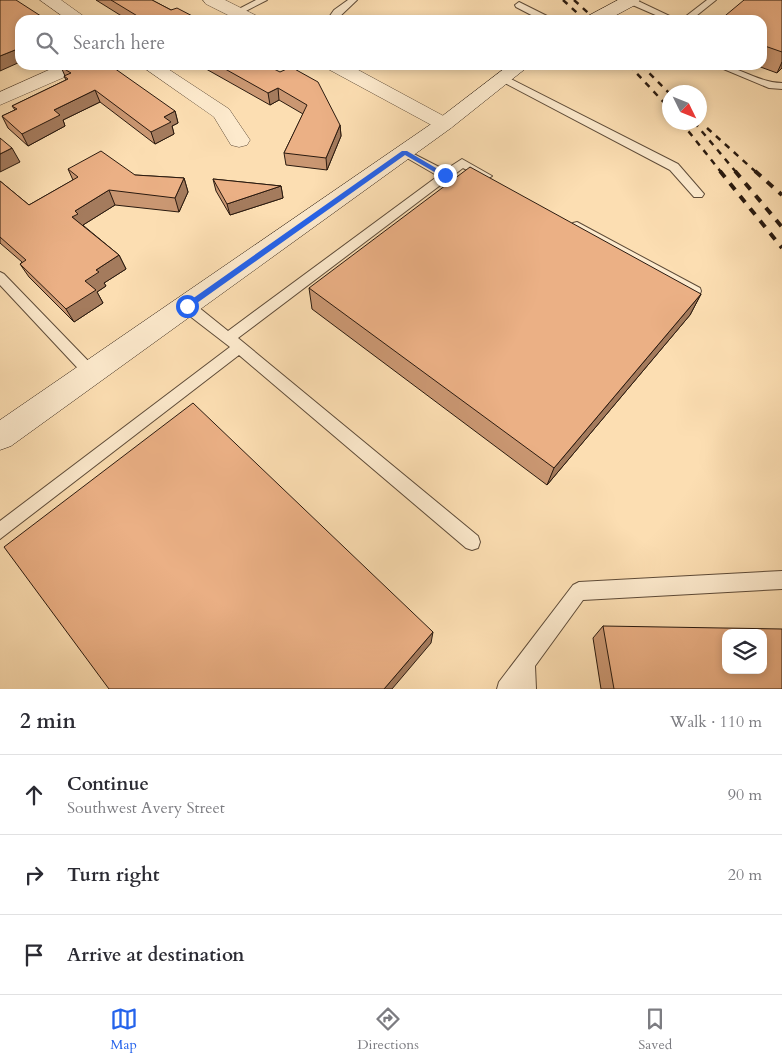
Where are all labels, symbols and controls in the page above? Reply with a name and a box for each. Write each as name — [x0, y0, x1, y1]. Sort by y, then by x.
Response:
search box — [15, 15, 767, 70]
icon: search — [33, 29, 61, 57]
text: Search here — [73, 30, 165, 56]
north arrow — [662, 85, 707, 130]
route end — [434, 164, 457, 187]
route start — [176, 295, 199, 318]
map controls — [722, 629, 767, 674]
button: layers — [722, 629, 767, 674]
text: 2 min — [20, 707, 76, 736]
text: Walk · 110 m — [670, 711, 762, 733]
text: Continue — [67, 771, 149, 797]
icon: ahead — [20, 781, 48, 809]
text: 90 m — [728, 784, 762, 806]
text: Southwest Avery Street — [67, 797, 225, 819]
icon: right — [20, 861, 48, 889]
text: Turn right — [67, 862, 159, 888]
text: 20 m — [728, 864, 762, 886]
icon: arrive — [20, 941, 48, 969]
text: Arrive at destination — [67, 942, 244, 968]
tab: Map — [110, 1005, 138, 1054]
tab: Directions — [357, 1005, 419, 1054]
tab: Saved — [638, 1005, 672, 1054]

